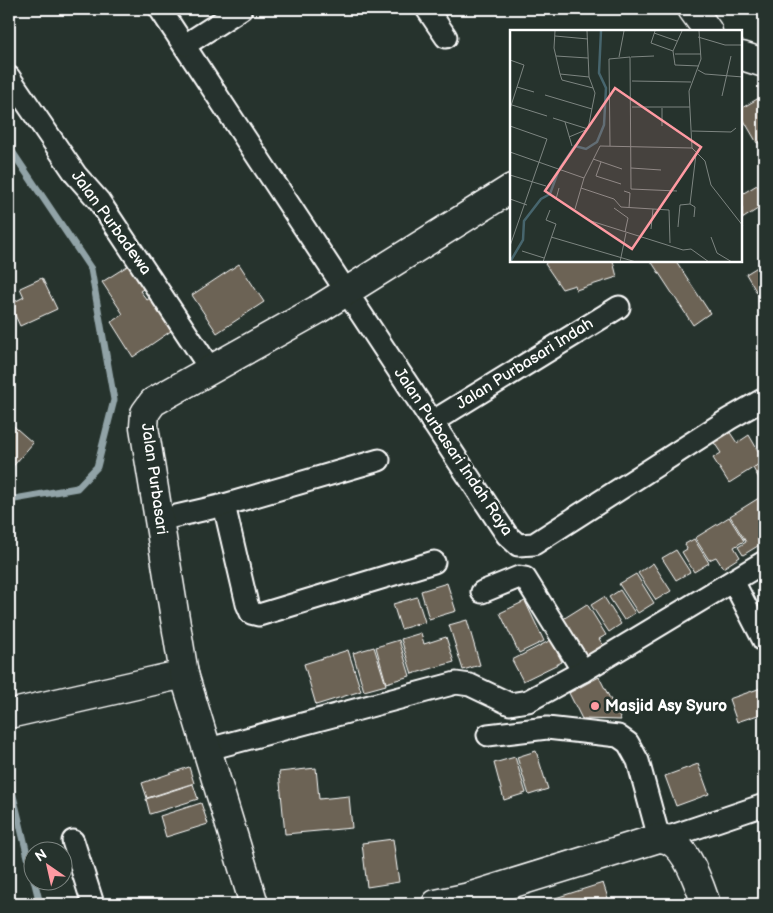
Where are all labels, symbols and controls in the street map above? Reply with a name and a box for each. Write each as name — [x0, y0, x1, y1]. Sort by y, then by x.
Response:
inset map — [510, 30, 743, 262]
street label: Jalan Purbadewa — [67, 167, 155, 279]
street label: Jalan Purbasari Indah — [453, 314, 597, 414]
street label: Jalan Purbasari Indah Raya — [390, 365, 516, 539]
street label: Jalan Purbasari — [137, 422, 171, 536]
place label: Masjid Asy Syuro — [605, 697, 727, 716]
marker: Masjid Asy Syuro — [589, 700, 601, 712]
north arrow — [22, 840, 72, 890]
text: N — [32, 846, 50, 866]

